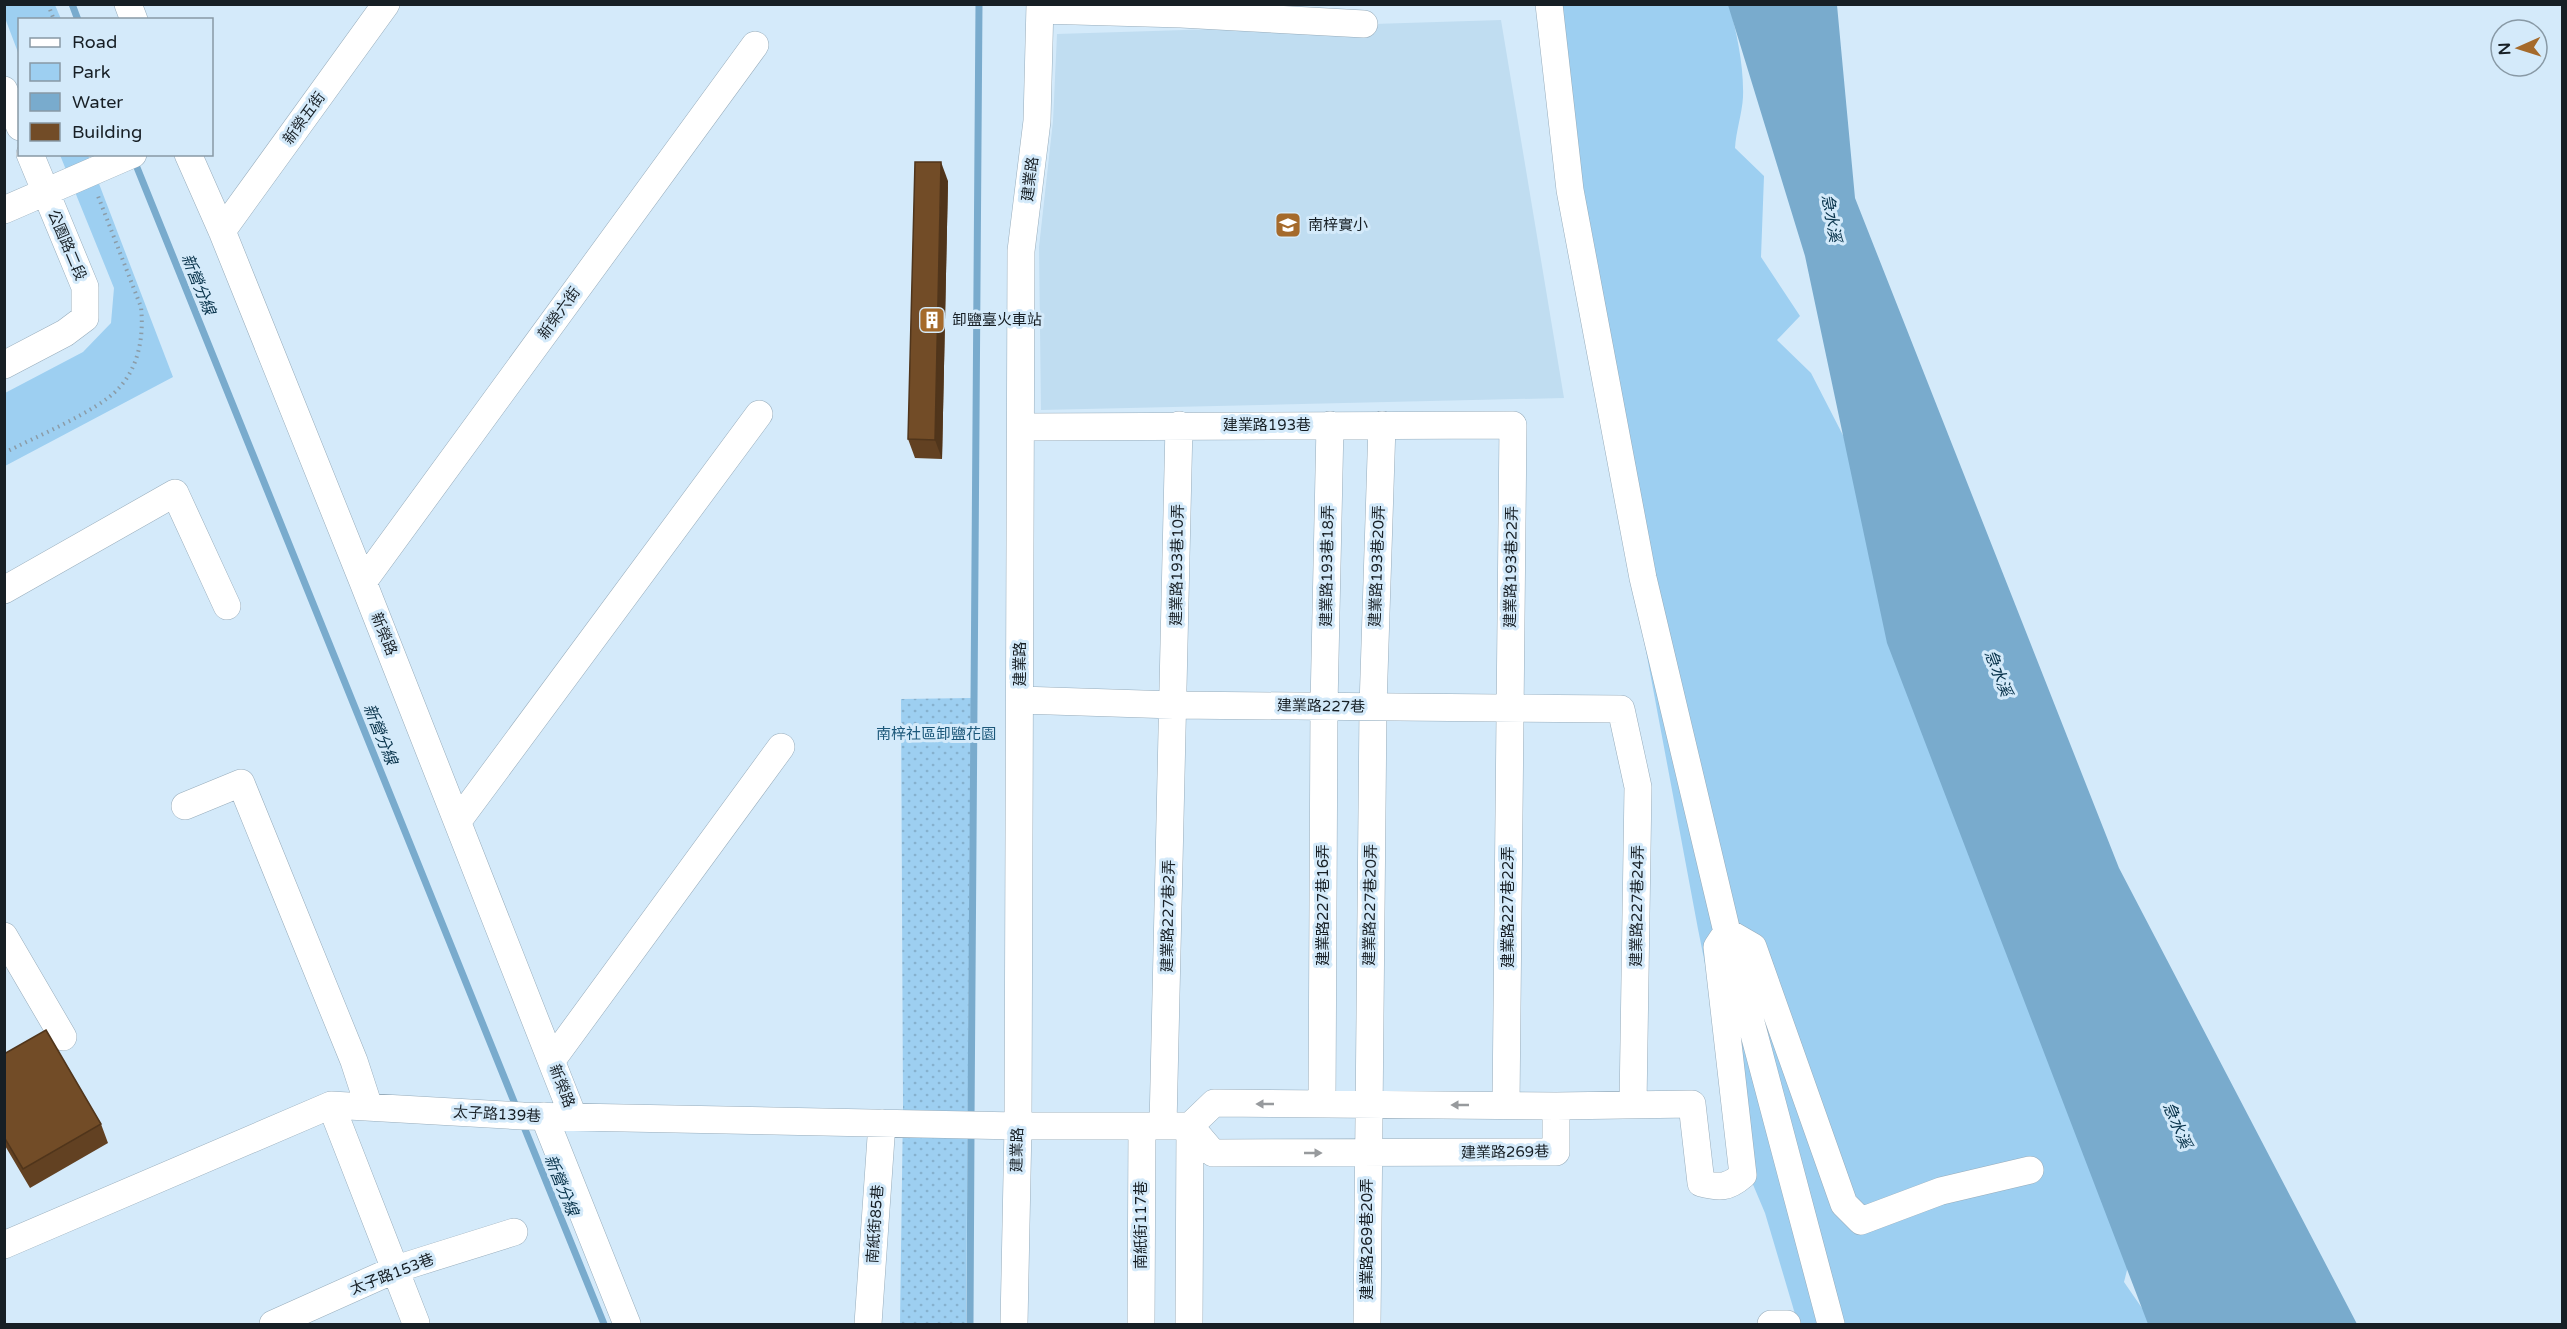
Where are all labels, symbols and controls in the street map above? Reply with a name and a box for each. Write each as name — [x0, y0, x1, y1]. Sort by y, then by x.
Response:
legend — [18, 18, 213, 156]
north arrow — [2489, 18, 2549, 78]
text: Road — [72, 31, 117, 53]
text: N — [2495, 42, 2515, 56]
text: Park — [72, 61, 111, 83]
street label: 新榮五街 — [279, 88, 329, 148]
text: Water — [72, 91, 123, 113]
text: Building — [72, 121, 142, 143]
street label: 建業路 — [1018, 156, 1042, 202]
water label: 急水溪 — [1817, 193, 1845, 246]
street label: 公園路二段 — [44, 207, 90, 283]
school or university icon: 南梓實小 — [1273, 210, 1303, 240]
place label: 南梓實小 — [1308, 216, 1368, 234]
water label: 新營分線 — [177, 251, 220, 320]
street label: 新榮六街 — [534, 283, 584, 343]
building icon: 卸鹽臺火車站 — [917, 305, 947, 335]
place label: 卸鹽臺火車站 — [952, 311, 1042, 329]
street label: 建業路193巷 — [1223, 416, 1311, 434]
street label: 建業路193巷10弄 — [1167, 504, 1187, 626]
street label: 建業路193巷18弄 — [1317, 505, 1337, 627]
street label: 建業路193巷20弄 — [1366, 505, 1388, 627]
street label: 建業路193巷22弄 — [1501, 506, 1521, 628]
street label: 新榮路 — [367, 610, 401, 658]
street label: 建業路 — [1011, 641, 1029, 687]
water label: 急水溪 — [1980, 647, 2017, 701]
street label: 建業路227巷 — [1277, 696, 1365, 716]
water label: 新營分線 — [359, 701, 402, 770]
park label: 南梓社區卸鹽花園 — [876, 725, 996, 743]
street label: 建業路227巷16弄 — [1314, 844, 1332, 966]
street label: 建業路227巷20弄 — [1360, 844, 1380, 966]
street label: 建業路227巷24弄 — [1627, 845, 1647, 967]
street label: 建業路227巷22弄 — [1499, 846, 1517, 968]
street label: 建業路227巷2弄 — [1158, 860, 1178, 972]
street label: 新榮路 — [546, 1062, 578, 1110]
one-way arrow — [1255, 1099, 1274, 1109]
water label: 急水溪 — [2158, 1099, 2196, 1153]
one-way arrow — [1450, 1100, 1469, 1110]
street label: 太子路139巷 — [452, 1103, 542, 1125]
street label: 建業路 — [1008, 1127, 1026, 1173]
street label: 建業路269巷 — [1461, 1142, 1549, 1162]
one-way arrow — [1304, 1148, 1323, 1158]
water label: 新營分線 — [540, 1152, 583, 1221]
street label: 建業路269巷20弄 — [1358, 1178, 1376, 1300]
street label: 南紙街117巷 — [1132, 1181, 1150, 1269]
street label: 南紙街85巷 — [863, 1184, 887, 1264]
street label: 太子路153巷 — [348, 1250, 436, 1298]

